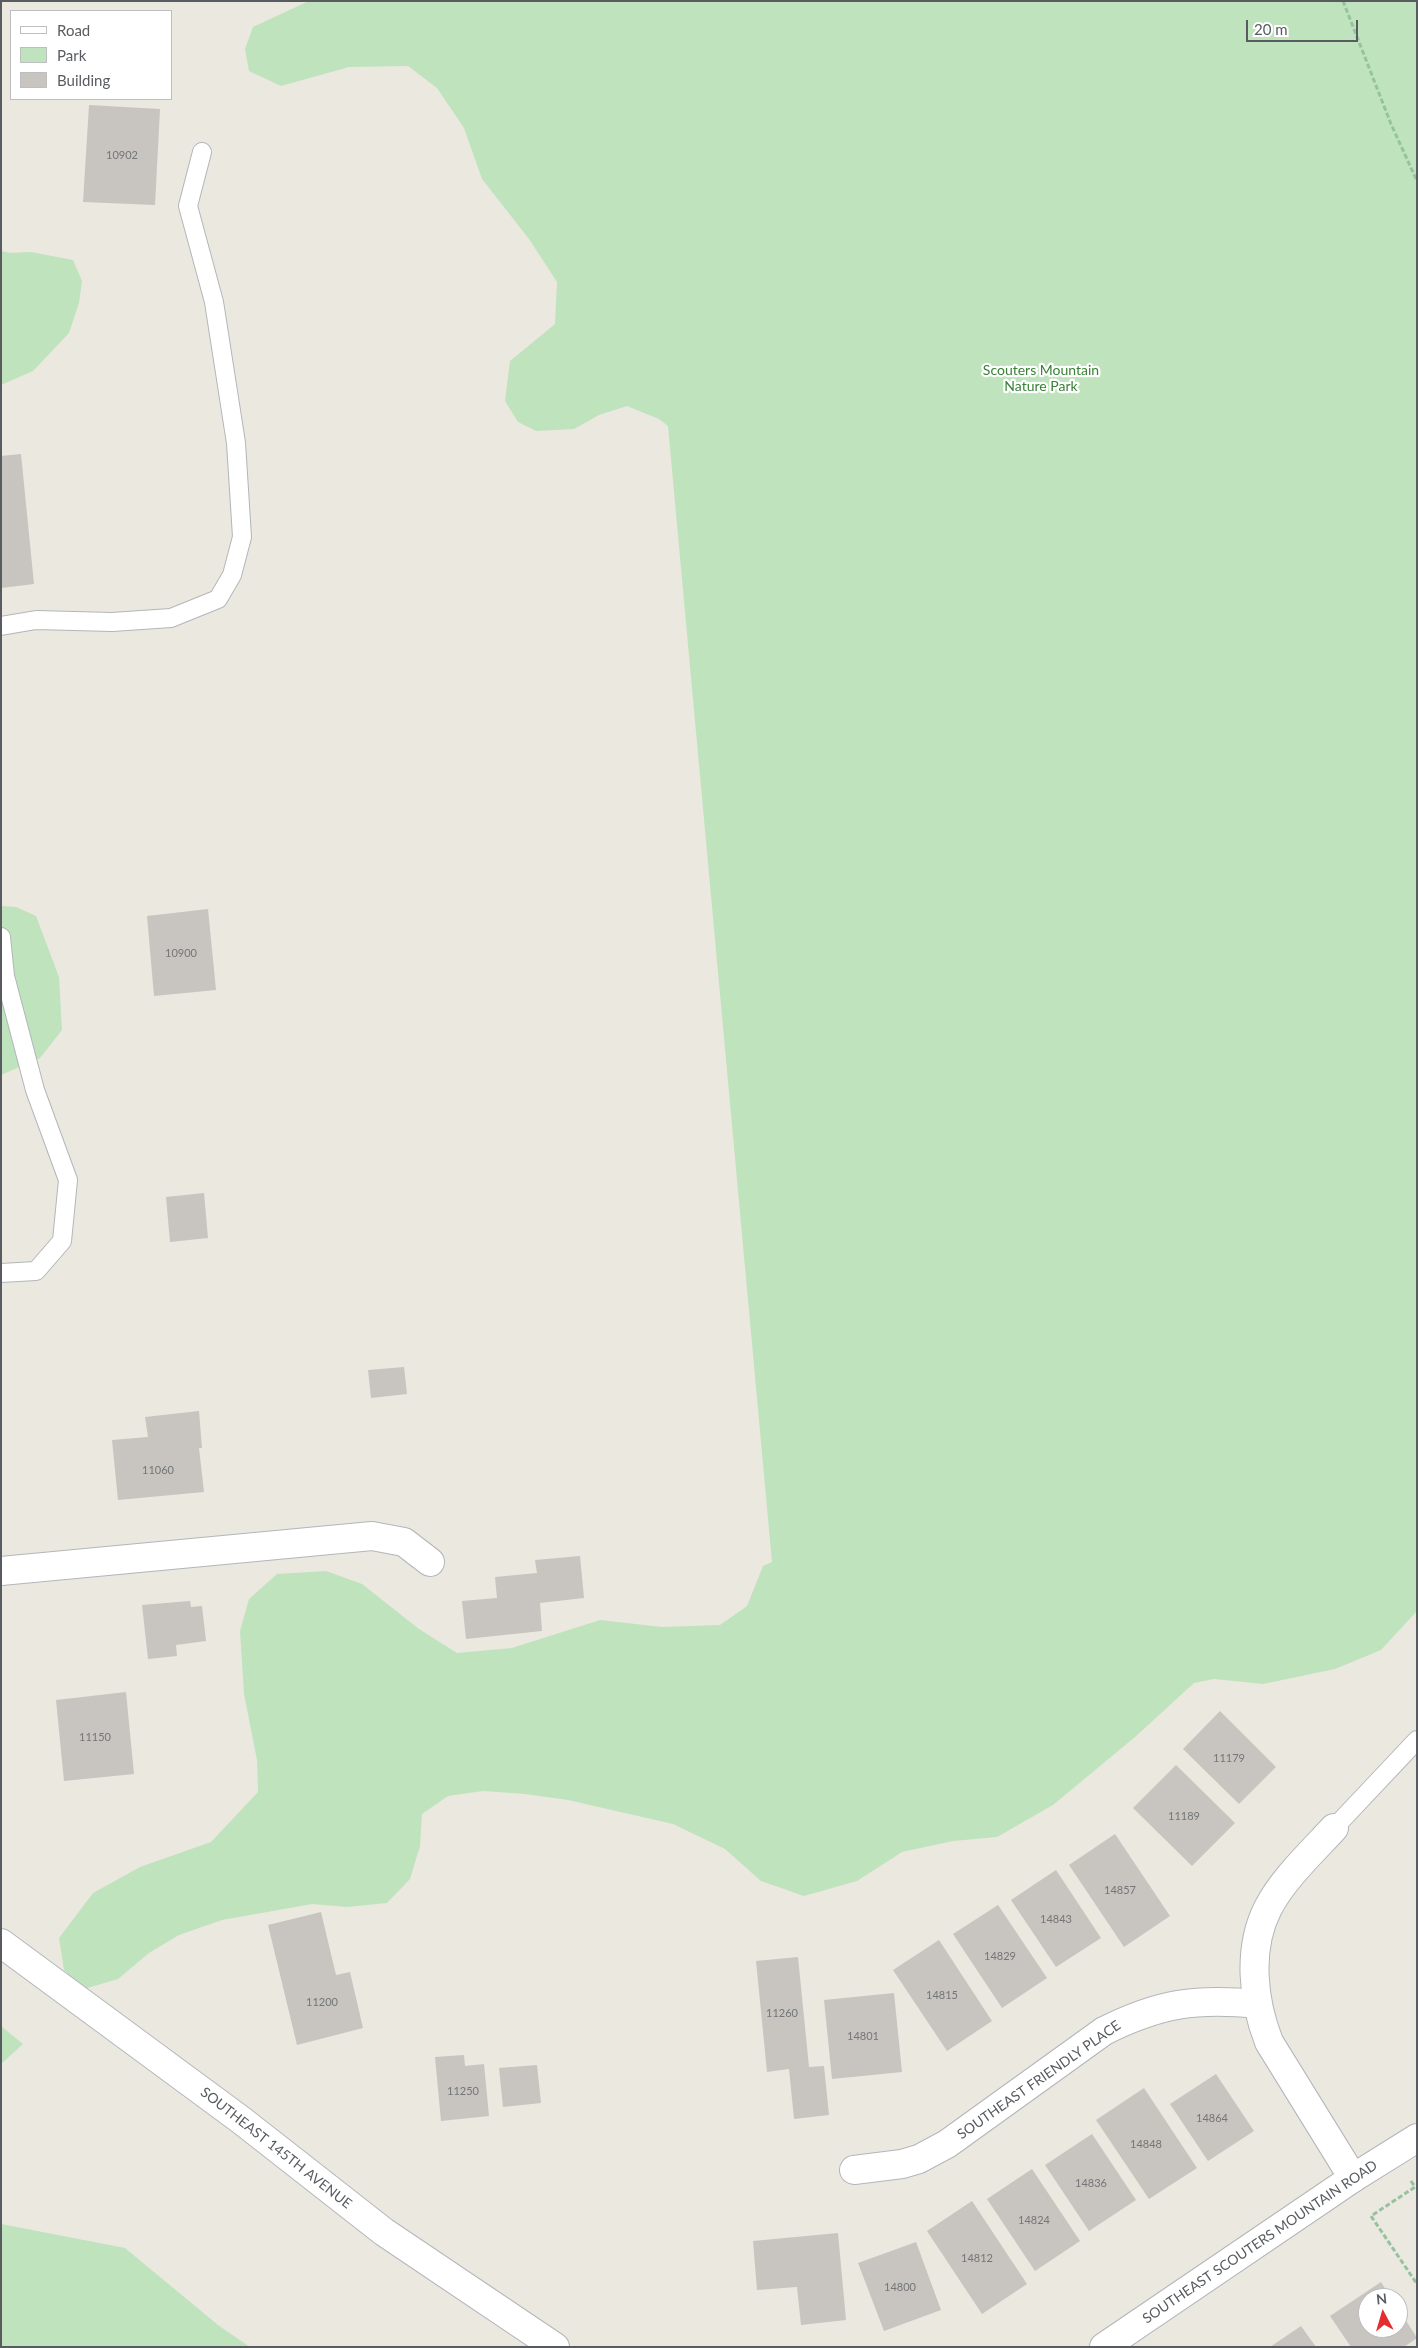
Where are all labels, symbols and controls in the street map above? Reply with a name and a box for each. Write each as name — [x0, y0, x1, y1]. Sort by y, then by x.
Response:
legend — [10, 10, 172, 100]
scale bar — [1248, 10, 1360, 42]
text: 20 m — [1254, 20, 1288, 38]
text: Road — [57, 21, 90, 39]
text: Park — [57, 46, 86, 64]
text: Building — [57, 71, 110, 89]
house number: 10902 — [106, 148, 138, 162]
park label: Scouters Mountain Nature Park — [983, 362, 1099, 394]
house number: 10900 — [165, 946, 197, 960]
house number: 11060 — [142, 1463, 174, 1477]
house number: 11150 — [79, 1730, 111, 1744]
house number: 11179 — [1213, 1751, 1245, 1765]
house number: 11189 — [1168, 1809, 1200, 1823]
house number: 14857 — [1104, 1883, 1136, 1897]
house number: 14843 — [1040, 1912, 1072, 1926]
house number: 14829 — [984, 1949, 1016, 1963]
house number: 14815 — [926, 1988, 958, 2002]
house number: 11200 — [306, 1995, 338, 2009]
house number: 11260 — [766, 2006, 798, 2020]
street label: SOUTHEAST FRIENDLY PLACE — [954, 2017, 1124, 2143]
house number: 14801 — [847, 2029, 879, 2043]
street label: SOUTHEAST 145TH AVENUE — [197, 2084, 355, 2212]
house number: 11250 — [447, 2084, 479, 2098]
house number: 14864 — [1196, 2111, 1228, 2125]
house number: 14848 — [1130, 2137, 1162, 2151]
street label: SOUTHEAST SCOUTERS MOUNTAIN ROAD — [1139, 2157, 1381, 2327]
house number: 14836 — [1075, 2176, 1107, 2190]
house number: 14824 — [1018, 2213, 1050, 2227]
house number: 14812 — [961, 2251, 993, 2265]
house number: 14800 — [884, 2280, 916, 2294]
north arrow — [1358, 2288, 1408, 2338]

